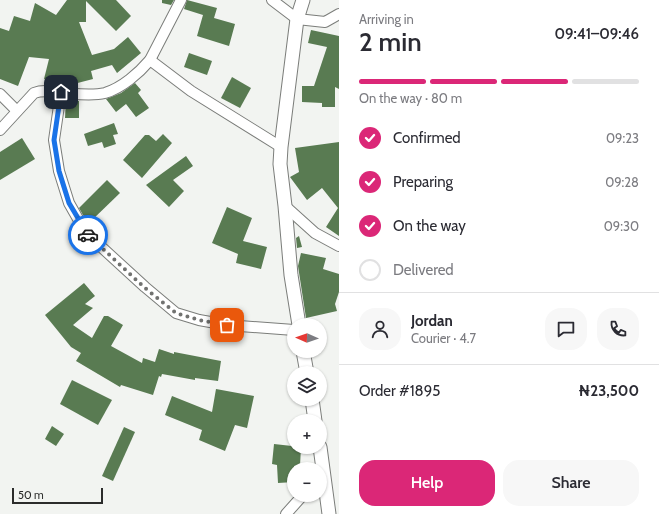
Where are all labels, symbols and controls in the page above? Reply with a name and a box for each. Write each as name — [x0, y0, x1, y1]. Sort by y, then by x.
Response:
text: Arriving in — [359, 11, 414, 27]
text: 09:41–09:46 — [554, 25, 639, 43]
text: 2 min — [359, 26, 422, 58]
pin — [44, 75, 78, 109]
icon: home — [50, 81, 72, 103]
text: On the way · 80 m — [359, 90, 462, 106]
icon: check — [359, 127, 381, 149]
text: Confirmed — [393, 129, 461, 147]
text: 09:23 — [606, 130, 639, 146]
icon: check — [359, 171, 381, 193]
text: Preparing — [393, 173, 453, 191]
text: 09:28 — [605, 174, 639, 190]
courier — [68, 215, 108, 255]
icon: check — [359, 215, 381, 237]
text: On the way — [393, 217, 466, 235]
text: 09:30 — [604, 218, 639, 234]
icon: car — [77, 224, 99, 246]
text: Delivered — [393, 261, 454, 279]
pin — [210, 308, 244, 342]
button: person — [359, 308, 401, 350]
button: chat — [545, 308, 587, 350]
button: phone — [597, 308, 639, 350]
text: Jordan — [411, 312, 453, 330]
icon: bag — [216, 314, 238, 336]
north arrow — [287, 318, 327, 358]
map controls — [287, 318, 327, 502]
text: Courier · 4.7 — [411, 330, 476, 346]
button: layers — [287, 366, 327, 406]
text: Order #1895 — [359, 382, 440, 400]
text: ₦23,500 — [578, 382, 639, 400]
button: + — [287, 414, 327, 454]
button: Help — [359, 460, 495, 506]
button: Share — [503, 460, 639, 506]
button: − — [287, 462, 327, 502]
scale bar — [12, 486, 103, 505]
text: 50 m — [18, 488, 44, 502]

